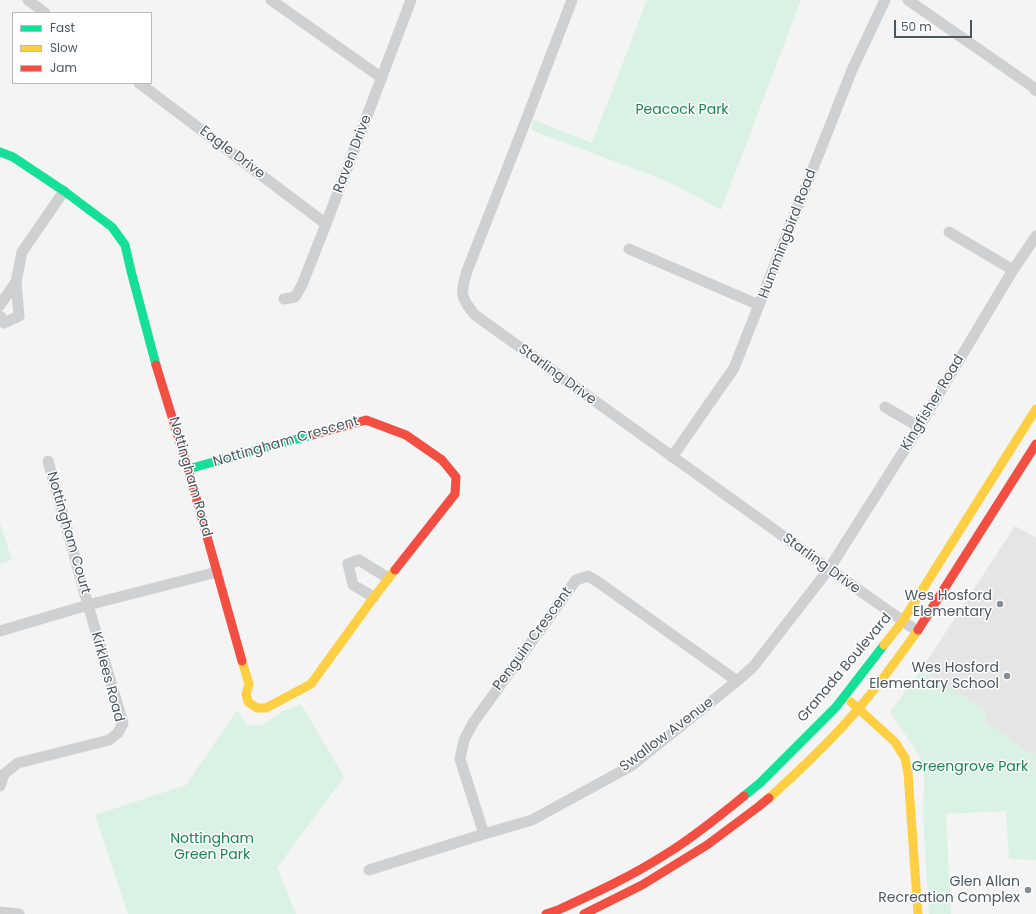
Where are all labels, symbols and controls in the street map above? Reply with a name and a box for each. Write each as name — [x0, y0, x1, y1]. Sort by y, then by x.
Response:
legend — [12, 12, 152, 84]
scale bar — [896, 12, 974, 38]
text: 50 m — [901, 18, 932, 35]
text: Fast — [50, 19, 75, 36]
text: Slow — [50, 39, 78, 56]
text: Jam — [50, 59, 77, 76]
park label: Peacock Park — [635, 102, 729, 118]
street label: Raven Drive — [330, 113, 376, 195]
street label: Eagle Drive — [196, 123, 268, 183]
street label: Hummingbird Road — [756, 167, 820, 301]
street label: Starling Drive — [515, 341, 599, 409]
street label: Kingfisher Road — [898, 352, 968, 454]
street label: Nottingham Crescent — [211, 413, 361, 471]
street label: Nottingham Road — [165, 415, 215, 539]
street label: Nottingham Court — [42, 470, 94, 596]
street label: Starling Drive — [779, 530, 863, 598]
street label: Penguin Crescent — [490, 584, 576, 694]
place label: Wes Hosford Elementary — [904, 588, 992, 620]
marker: Wes Hosford Elementary — [995, 599, 1005, 609]
street label: Granada Boulevard — [794, 610, 896, 726]
street label: Kirklees Road — [87, 630, 127, 724]
place label: Wes Hosford Elementary School — [869, 660, 999, 692]
marker: Wes Hosford Elementary School — [1002, 671, 1012, 681]
street label: Swallow Avenue — [617, 694, 717, 776]
park label: Greengrove Park — [912, 759, 1028, 775]
park label: Nottingham Green Park — [170, 831, 254, 864]
place label: Glen Allan Recreation Complex — [878, 874, 1020, 906]
marker: Glen Allan Recreation Complex — [1023, 885, 1033, 895]

